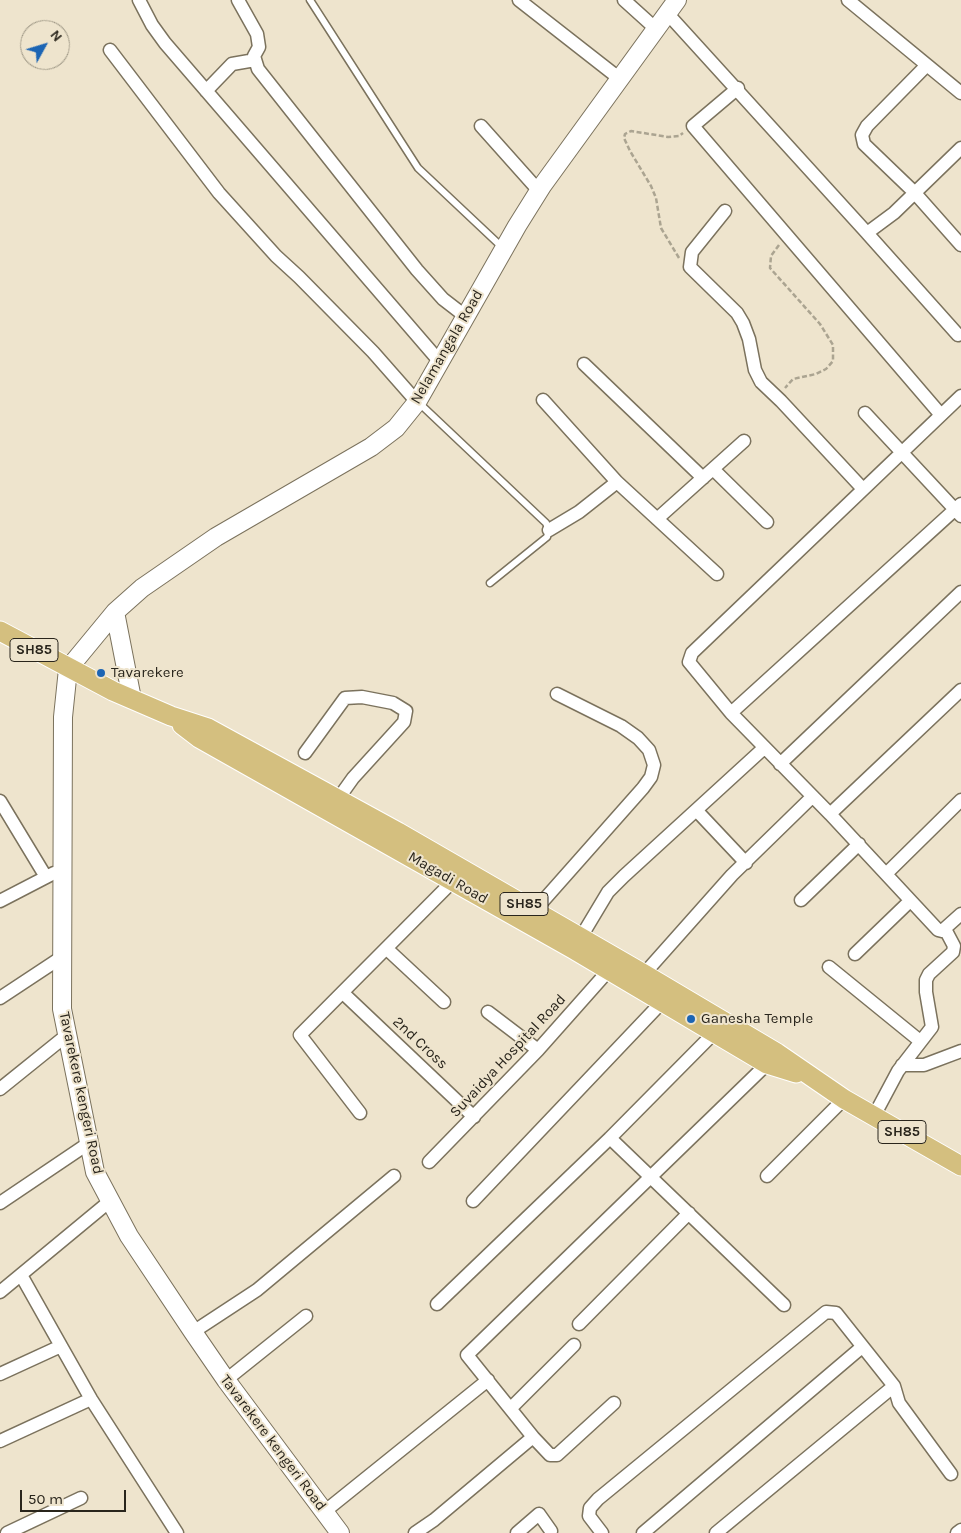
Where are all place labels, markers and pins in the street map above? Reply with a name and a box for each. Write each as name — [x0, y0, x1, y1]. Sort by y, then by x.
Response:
place label: Tavarekere — [111, 664, 184, 682]
marker: Tavarekere — [95, 667, 107, 679]
place label: Ganesha Temple — [701, 1010, 813, 1028]
marker: Ganesha Temple — [685, 1013, 697, 1025]

